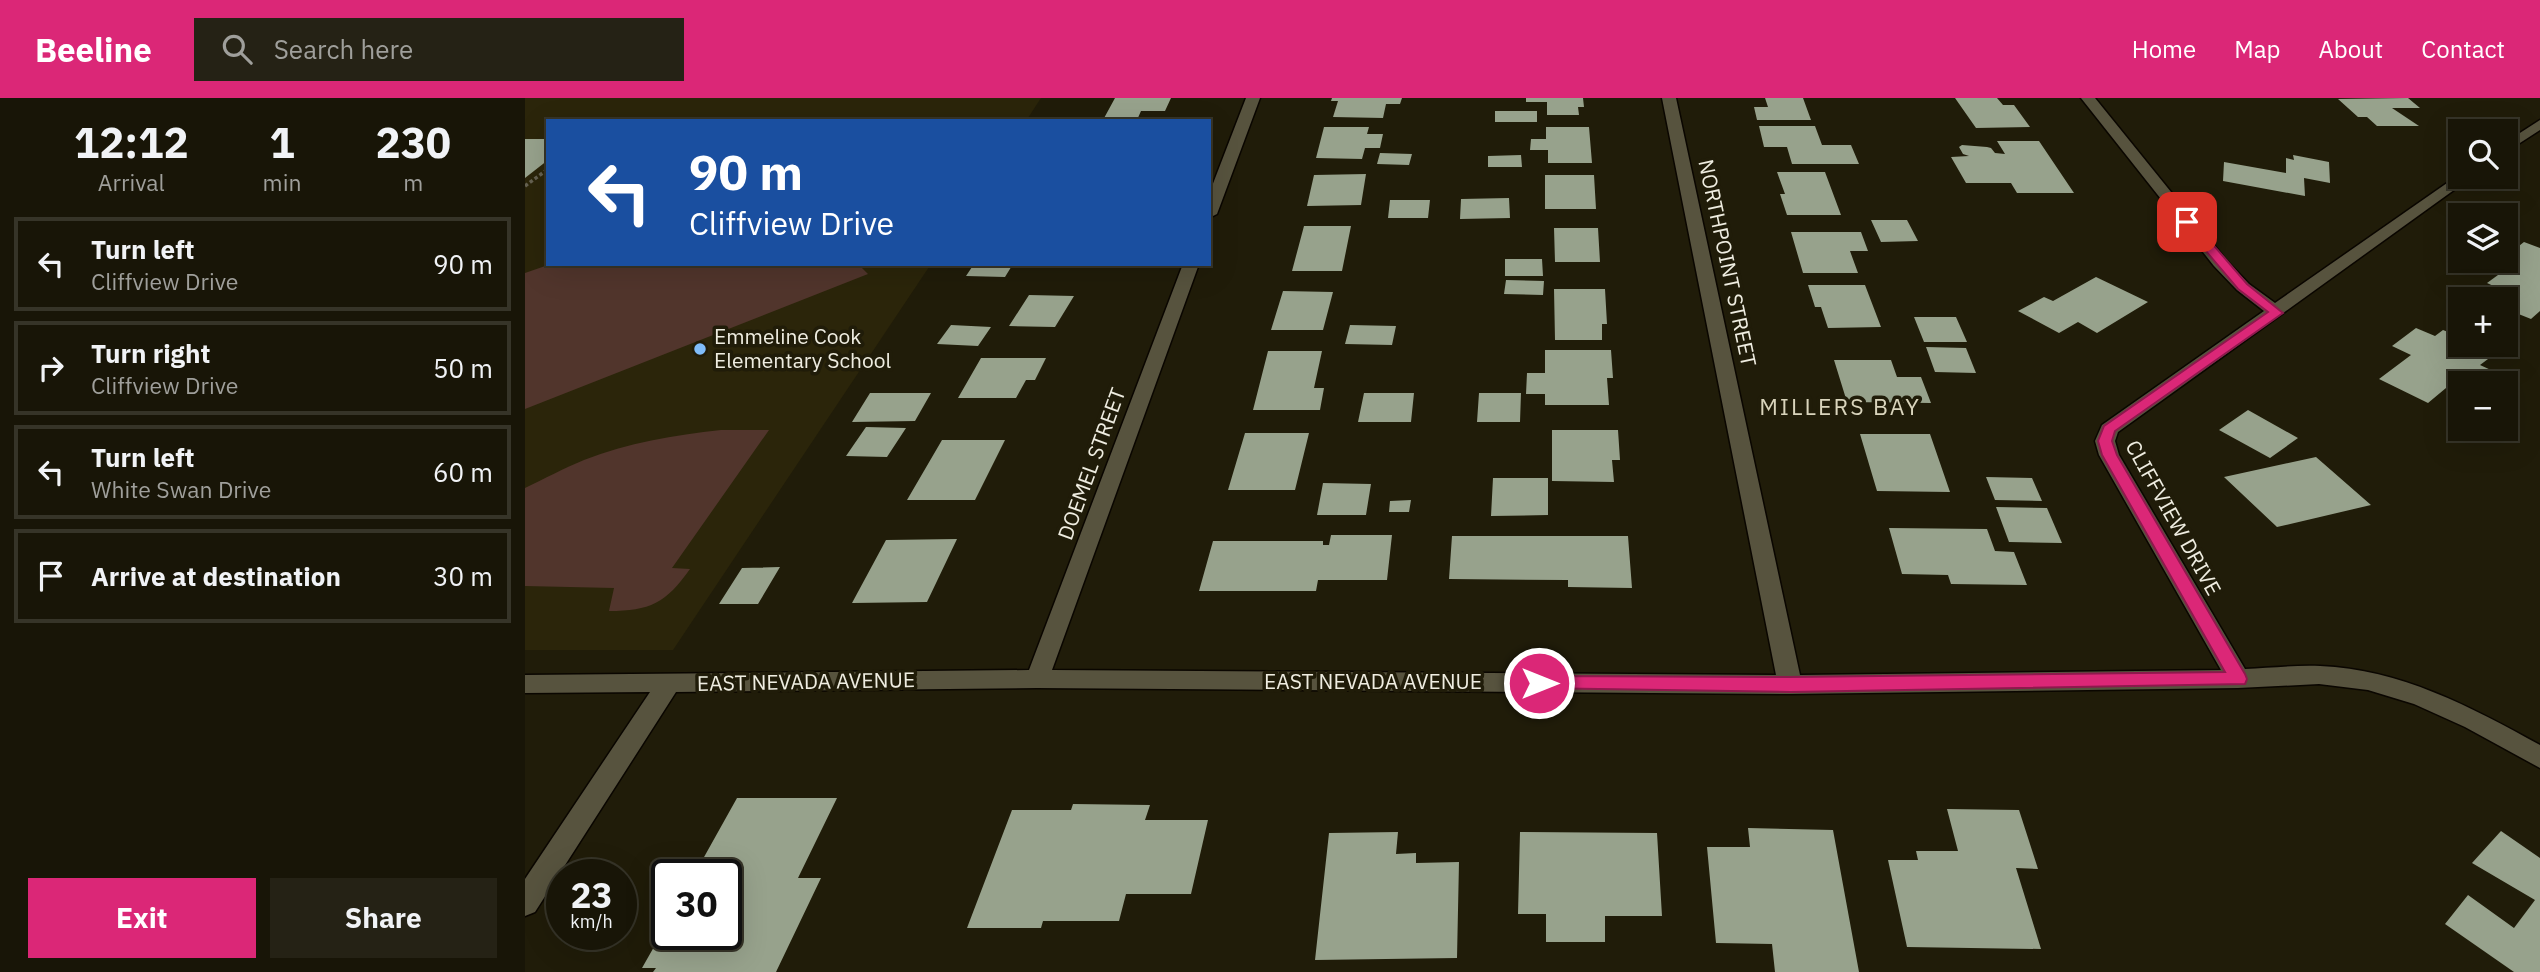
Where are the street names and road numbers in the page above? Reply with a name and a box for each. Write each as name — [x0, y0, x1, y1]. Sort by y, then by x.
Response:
street label: NORTHPOINT STREET — [1692, 157, 1764, 369]
street label: DOEMEL STREET — [1051, 384, 1132, 544]
street label: CLIFFVIEW DRIVE — [2120, 435, 2228, 600]
street label: EAST NEVADA AVENUE — [697, 665, 915, 697]
street label: EAST NEVADA AVENUE — [1264, 667, 1482, 695]

